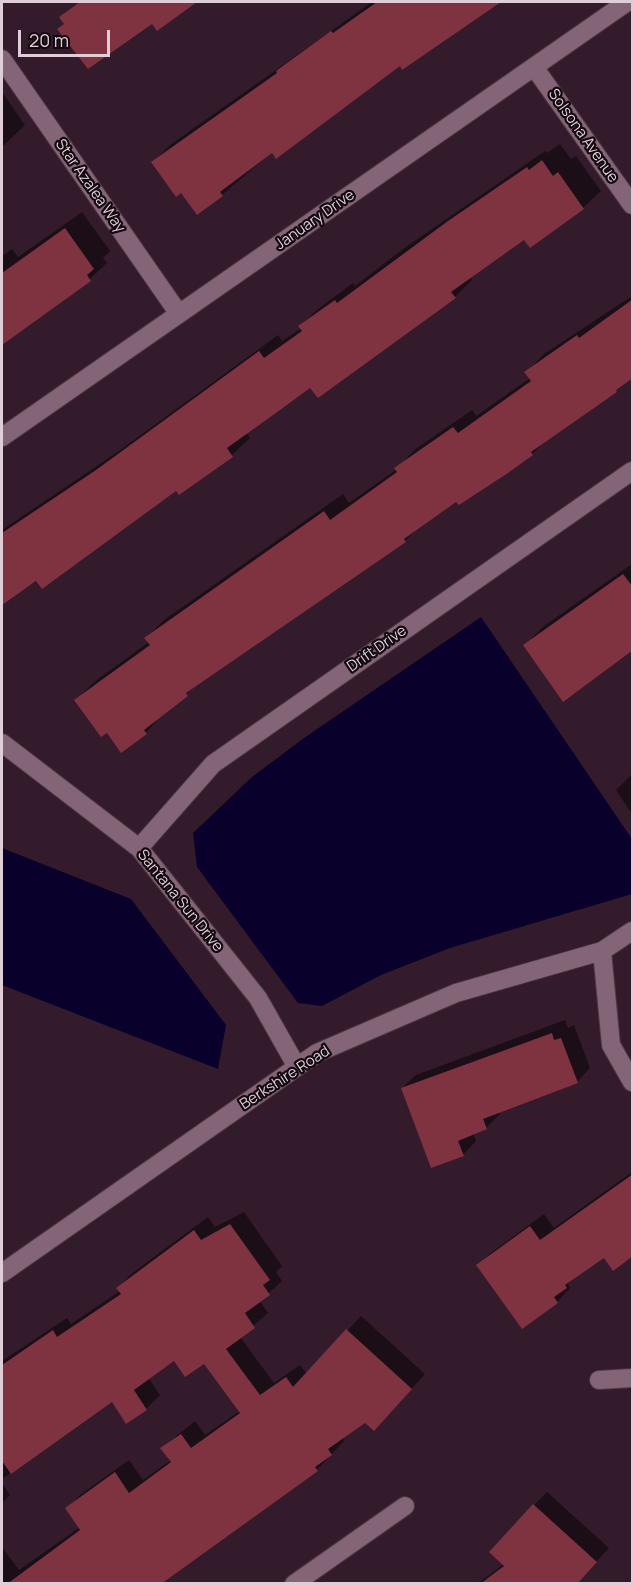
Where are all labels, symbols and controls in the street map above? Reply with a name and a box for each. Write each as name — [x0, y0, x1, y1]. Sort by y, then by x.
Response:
scale bar — [21, 18, 112, 56]
text: 20 m — [29, 28, 69, 52]
street label: Solsona Avenue — [544, 86, 622, 186]
street label: Star Azalea Way — [51, 136, 129, 236]
street label: January Drive — [272, 186, 358, 254]
street label: Drift Drive — [344, 622, 410, 676]
street label: Santana Sun Drive — [133, 846, 227, 956]
street label: Berkshire Road — [237, 1042, 333, 1114]

